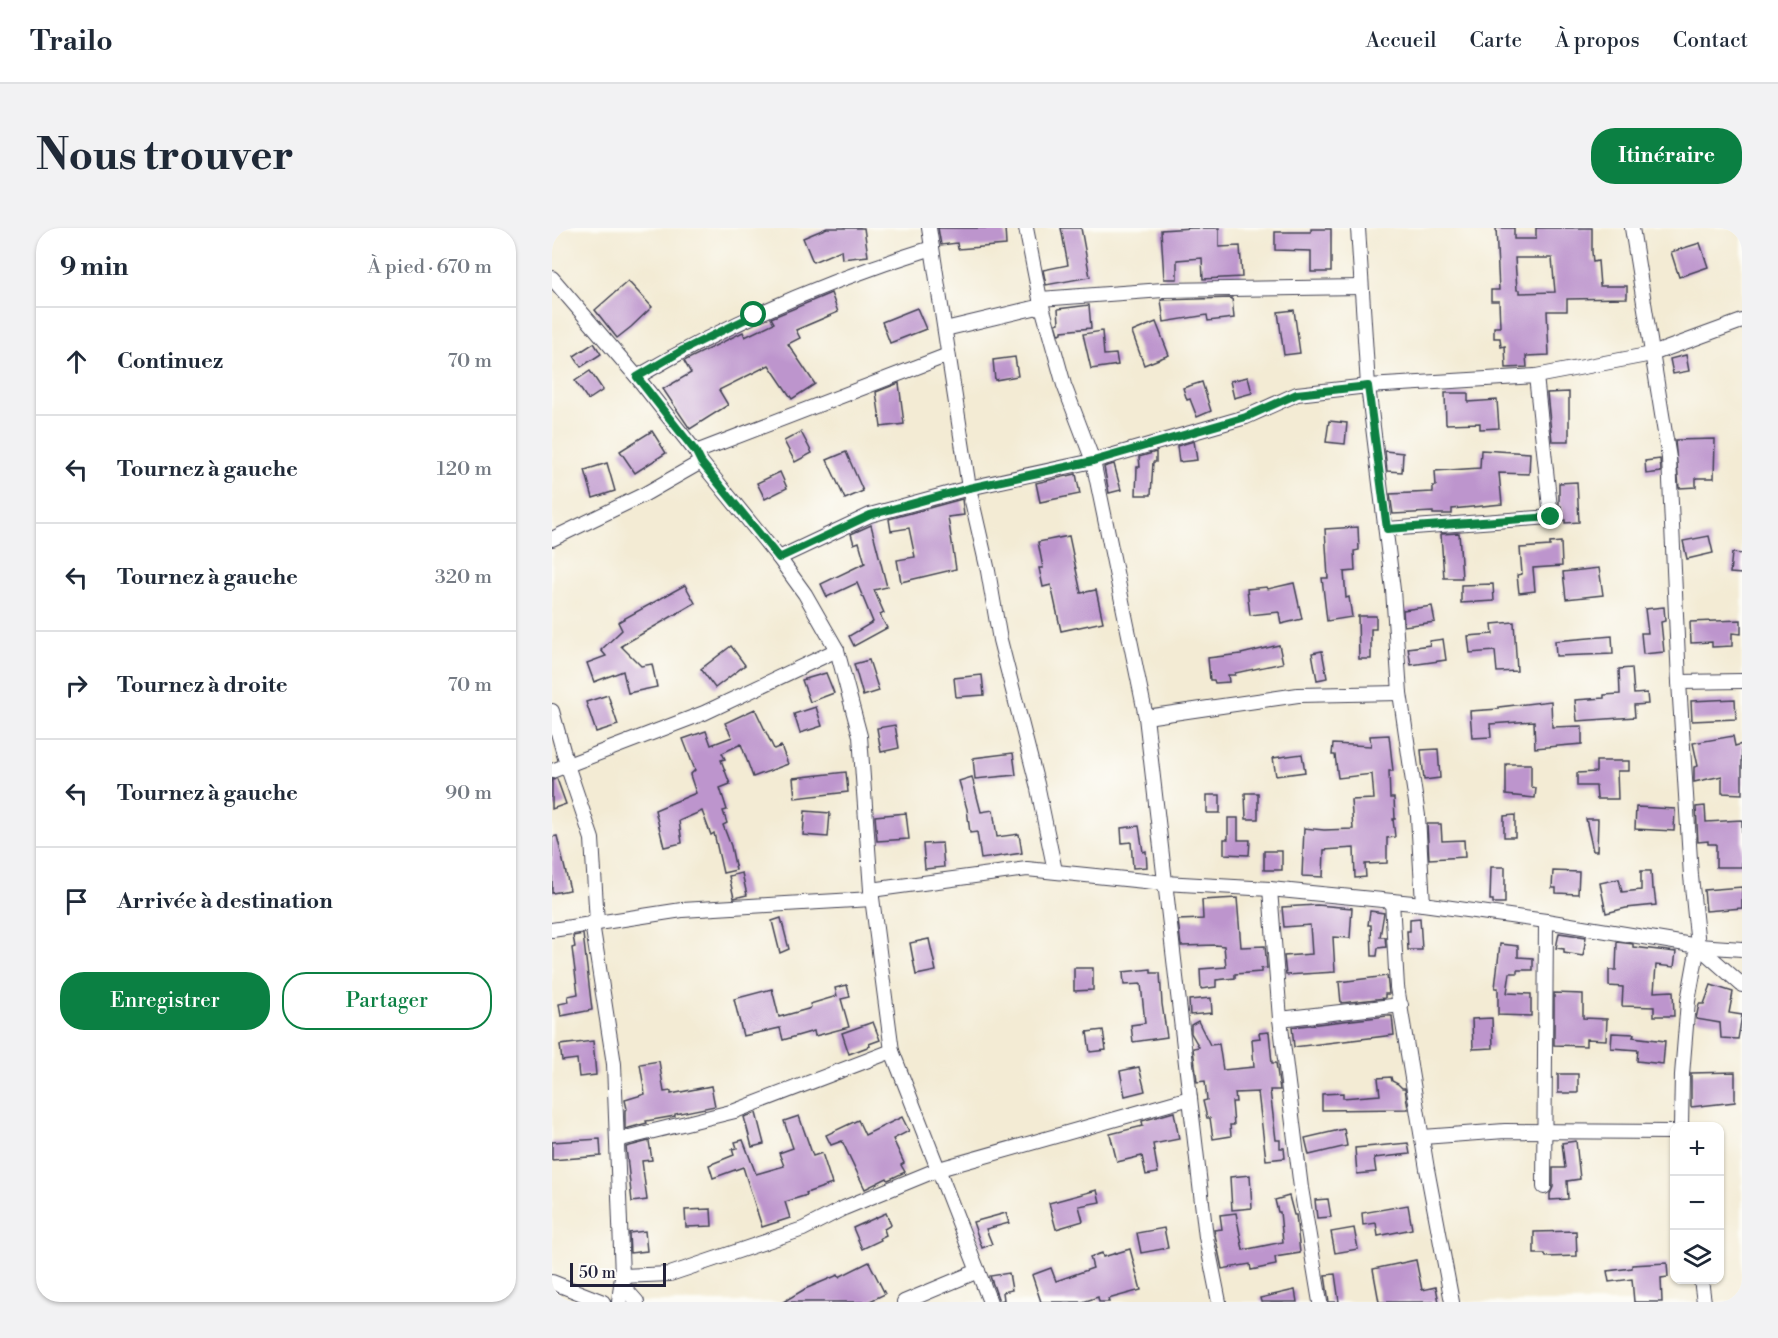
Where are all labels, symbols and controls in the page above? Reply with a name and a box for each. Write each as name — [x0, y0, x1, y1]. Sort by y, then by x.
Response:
text: Trailo — [30, 24, 113, 59]
text: Accueil — [1366, 28, 1437, 54]
text: Carte — [1470, 28, 1522, 54]
text: À propos — [1555, 28, 1640, 54]
text: Contact — [1673, 28, 1748, 54]
button: Itinéraire — [1591, 128, 1742, 184]
text: Nous trouver — [36, 130, 294, 183]
text: 9 min — [60, 251, 128, 283]
text: À pied · 670 m — [367, 255, 492, 280]
route start — [740, 301, 766, 327]
icon: ahead — [60, 345, 93, 378]
text: Continuez — [117, 348, 223, 375]
text: 70 m — [448, 349, 492, 374]
icon: left — [60, 453, 93, 486]
text: Tournez à gauche — [117, 456, 298, 483]
text: 120 m — [437, 457, 492, 482]
route end — [1537, 503, 1563, 529]
icon: left — [60, 561, 93, 594]
text: Tournez à gauche — [117, 564, 298, 591]
text: 320 m — [435, 565, 492, 590]
icon: right — [60, 669, 93, 702]
text: Tournez à droite — [117, 672, 288, 699]
text: 70 m — [448, 673, 492, 698]
icon: left — [60, 777, 93, 810]
text: Tournez à gauche — [117, 780, 298, 807]
text: 90 m — [445, 781, 492, 806]
icon: arrive — [60, 885, 93, 918]
text: Arrivée à destination — [117, 888, 333, 915]
button: Enregistrer — [60, 972, 270, 1030]
button: Partager — [282, 972, 492, 1030]
map controls — [1670, 1122, 1724, 1284]
button: + — [1670, 1122, 1724, 1176]
button: − — [1670, 1176, 1724, 1230]
button: layers — [1670, 1230, 1724, 1284]
scale bar — [570, 1260, 666, 1288]
text: 50 m — [579, 1263, 616, 1283]

